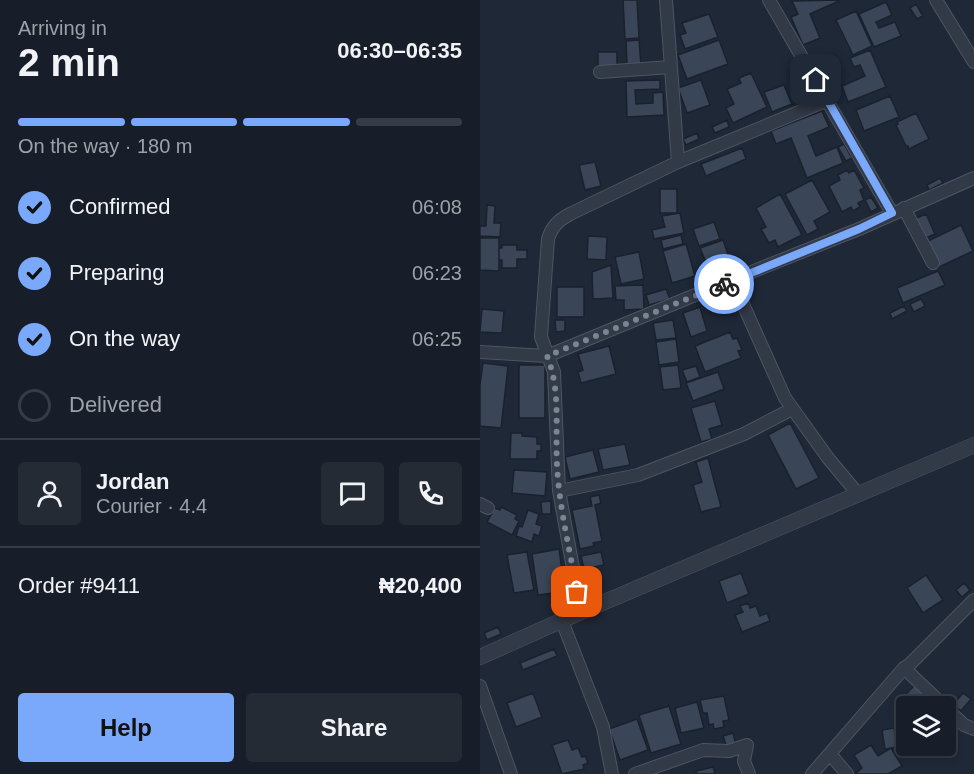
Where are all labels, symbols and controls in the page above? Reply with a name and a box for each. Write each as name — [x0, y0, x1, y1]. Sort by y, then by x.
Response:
text: Arriving in — [18, 17, 107, 39]
text: 06:30–06:35 — [337, 38, 462, 63]
text: 2 min — [18, 41, 120, 84]
pin — [790, 54, 841, 105]
icon: home — [799, 63, 832, 96]
text: On the way · 180 m — [18, 135, 193, 157]
icon: check — [18, 191, 51, 224]
text: Confirmed — [69, 194, 170, 219]
text: 06:08 — [412, 196, 462, 218]
courier — [694, 254, 754, 314]
icon: check — [18, 257, 51, 290]
text: Preparing — [69, 260, 164, 285]
text: 06:23 — [412, 262, 462, 284]
icon: bike — [708, 268, 741, 301]
icon: check — [18, 323, 51, 356]
text: On the way — [69, 326, 180, 351]
text: 06:25 — [412, 328, 462, 350]
text: Delivered — [69, 392, 162, 417]
button: person — [18, 462, 81, 525]
button: chat — [321, 462, 384, 525]
button: phone — [399, 462, 462, 525]
text: Jordan — [96, 469, 169, 494]
text: Courier · 4.4 — [96, 495, 207, 517]
pin — [551, 566, 602, 617]
text: Order #9411 — [18, 573, 140, 598]
text: ₦20,400 — [379, 573, 462, 598]
icon: bag — [560, 575, 593, 608]
button: Help — [18, 693, 234, 762]
button: Share — [246, 693, 462, 762]
map controls — [896, 696, 956, 756]
button: layers — [896, 696, 956, 756]

